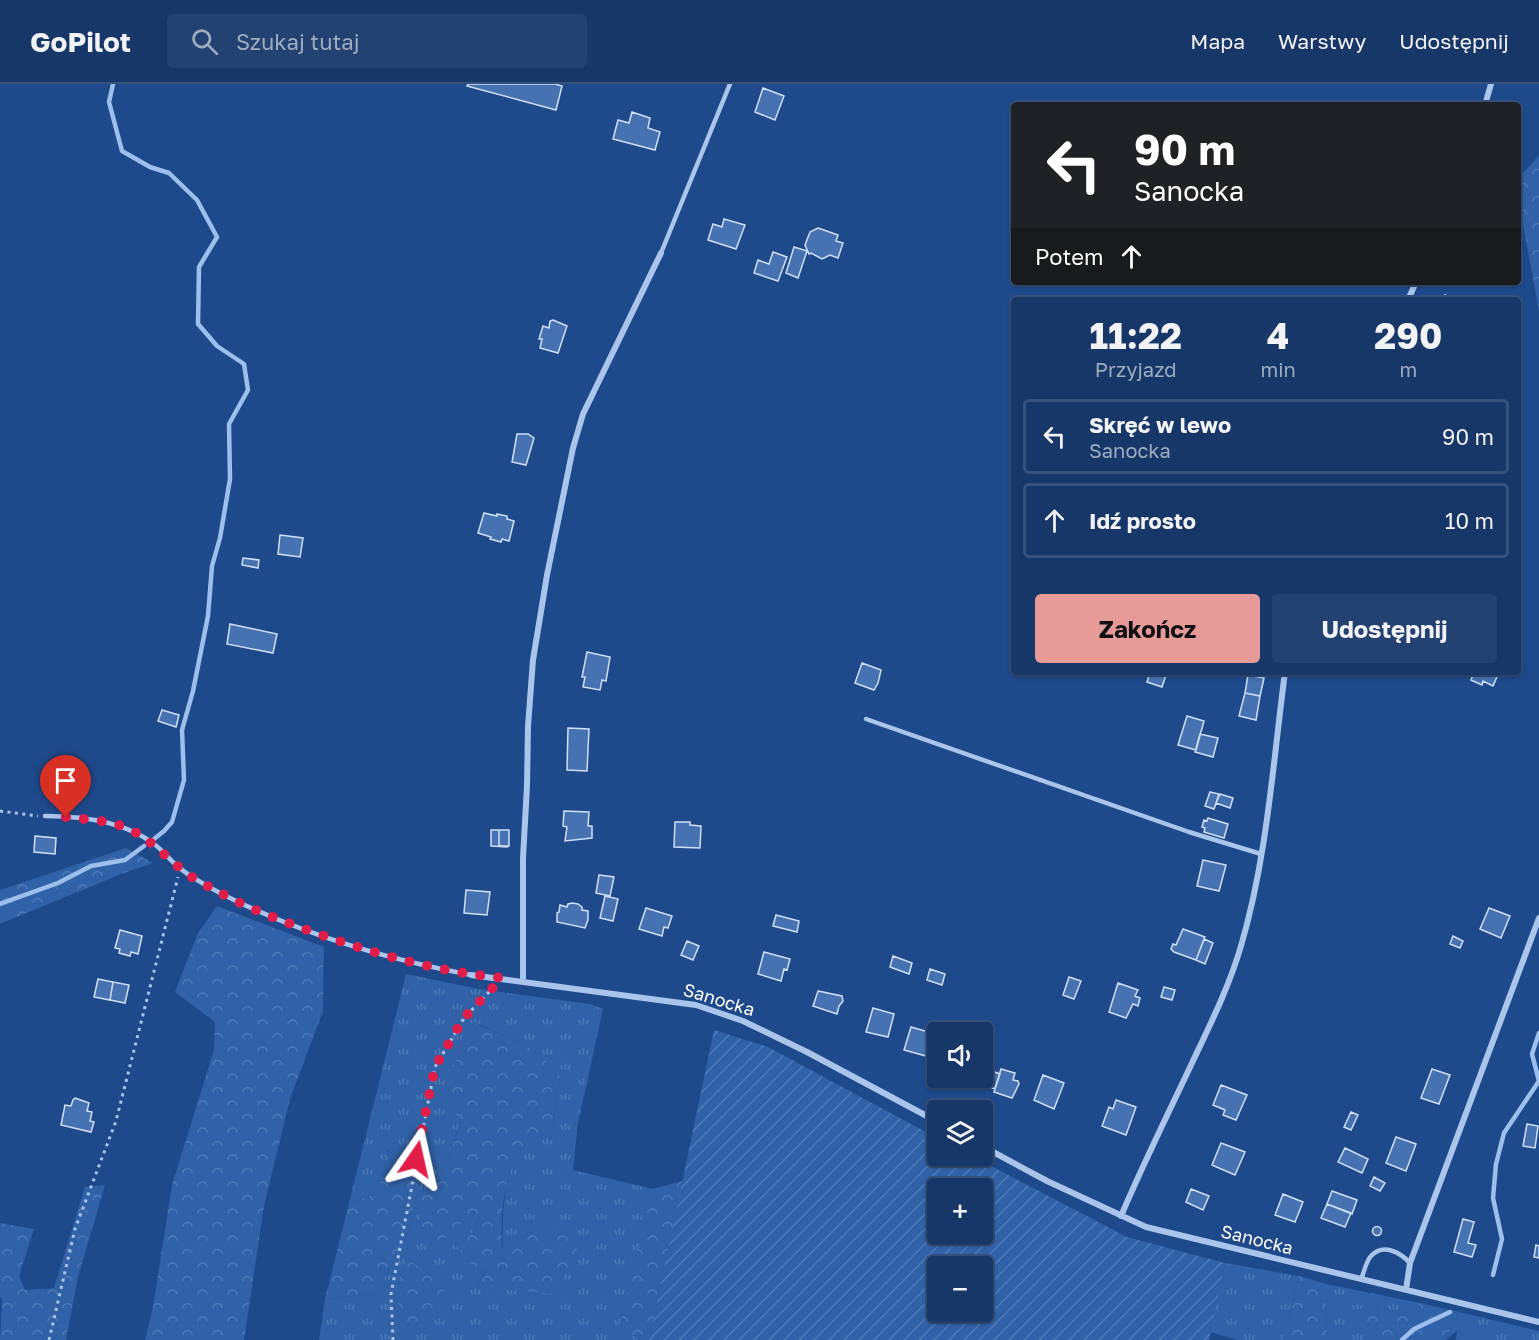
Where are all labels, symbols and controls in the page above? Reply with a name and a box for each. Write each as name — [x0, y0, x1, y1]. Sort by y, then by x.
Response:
search box — [167, 14, 587, 68]
text: GoPilot — [30, 25, 131, 58]
icon: search — [188, 25, 221, 58]
text: Szukaj tutaj — [236, 28, 360, 55]
text: Mapa — [1190, 28, 1245, 54]
text: Warstwy — [1278, 28, 1366, 54]
text: Udostępnij — [1399, 28, 1509, 54]
text: 90 m — [1134, 124, 1235, 174]
icon: left — [1035, 126, 1113, 204]
text: Sanocka — [1134, 175, 1244, 207]
icon: ahead — [1115, 240, 1148, 273]
text: Potem — [1035, 243, 1103, 270]
text: 11:22 — [1089, 314, 1182, 357]
text: 4 — [1267, 314, 1289, 357]
text: 290 — [1374, 314, 1443, 357]
text: Przyjazd — [1095, 357, 1177, 381]
text: min — [1260, 357, 1296, 381]
text: m — [1400, 357, 1417, 381]
text: Skręć w lewo — [1089, 411, 1231, 438]
icon: left — [1038, 420, 1071, 453]
text: 90 m — [1442, 423, 1494, 450]
text: Sanocka — [1089, 438, 1171, 462]
icon: ahead — [1038, 504, 1071, 537]
text: Idź prosto — [1089, 507, 1196, 534]
text: 10 m — [1445, 507, 1494, 534]
button: Zakończ — [1035, 594, 1260, 663]
button: Udostępnij — [1272, 594, 1497, 663]
pin — [40, 755, 91, 817]
icon: arrive — [49, 764, 82, 797]
street label: Sanocka — [681, 978, 758, 1020]
map controls — [927, 1022, 993, 1322]
button: sound — [927, 1022, 993, 1088]
button: layers — [927, 1100, 993, 1166]
position arrow — [384, 1127, 448, 1191]
button: + — [927, 1178, 993, 1244]
street label: Sanocka — [1219, 1219, 1296, 1259]
button: − — [927, 1256, 993, 1322]

